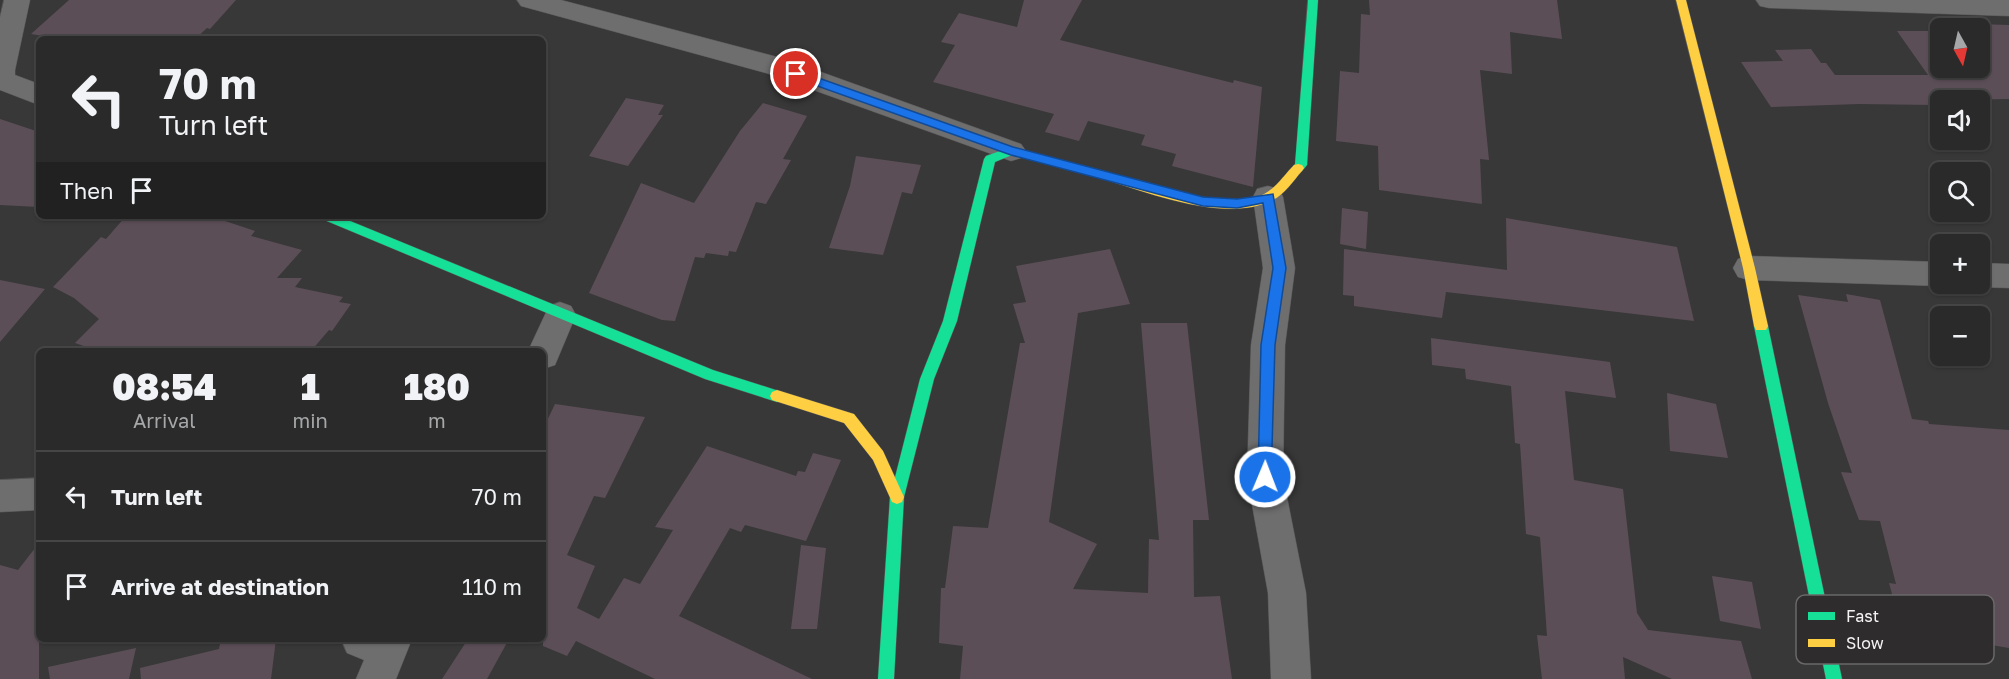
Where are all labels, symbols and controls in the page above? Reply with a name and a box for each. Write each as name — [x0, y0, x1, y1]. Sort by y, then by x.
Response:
north arrow — [1930, 18, 1990, 78]
map controls — [1930, 18, 1990, 366]
pin — [770, 48, 821, 99]
icon: arrive — [779, 57, 812, 90]
text: 70 m — [159, 58, 256, 108]
icon: left — [60, 60, 138, 138]
button: sound — [1930, 90, 1990, 150]
text: Turn left — [159, 109, 268, 141]
button: search — [1930, 162, 1990, 222]
icon: arrive — [125, 174, 158, 207]
text: Then — [60, 177, 113, 204]
button: + — [1930, 234, 1990, 294]
button: − — [1930, 306, 1990, 366]
text: 08:54 — [112, 365, 217, 408]
text: 1 — [301, 365, 320, 408]
text: 180 — [404, 365, 470, 408]
text: Arrival — [133, 408, 196, 432]
text: min — [293, 408, 328, 432]
text: m — [428, 408, 446, 432]
position arrow — [1233, 445, 1297, 509]
icon: left — [60, 480, 93, 513]
text: Turn left — [111, 483, 202, 510]
text: 70 m — [472, 483, 522, 510]
icon: arrive — [60, 570, 93, 603]
text: Arrive at destination — [111, 573, 329, 600]
text: 110 m — [462, 573, 522, 600]
legend — [1796, 595, 1994, 664]
text: Fast — [1846, 606, 1879, 626]
text: Slow — [1846, 633, 1884, 653]

